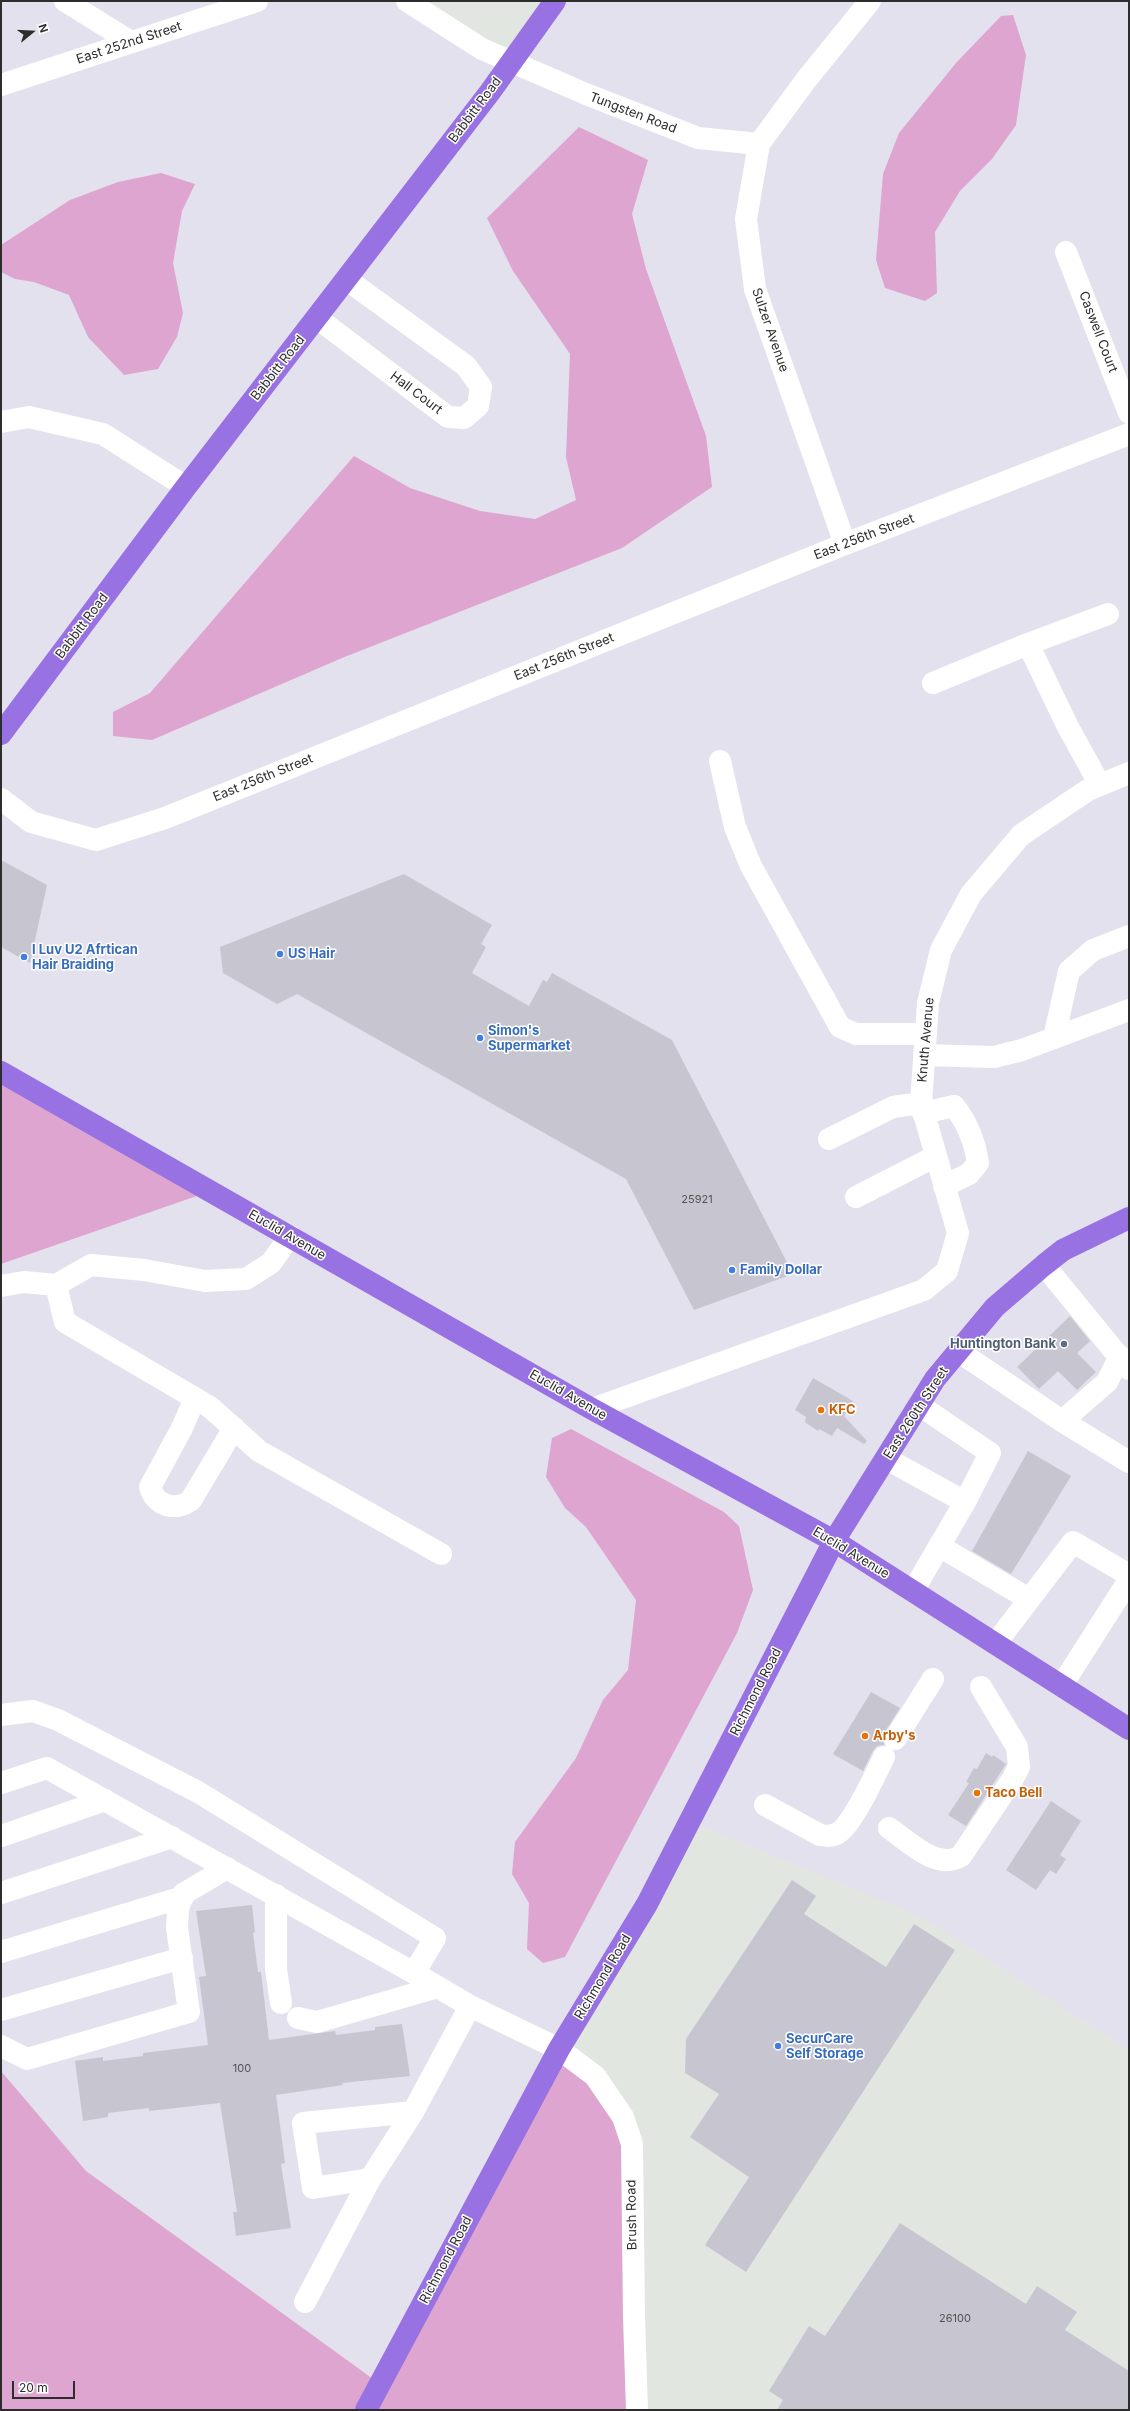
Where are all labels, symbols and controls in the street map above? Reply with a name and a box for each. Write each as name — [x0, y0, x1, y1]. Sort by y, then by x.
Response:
north arrow — [12, 12, 52, 52]
street label: East 252nd Street — [74, 19, 184, 67]
text: N — [35, 22, 51, 34]
street label: Babbitt Road — [445, 74, 505, 146]
street label: Tungsten Road — [587, 89, 679, 137]
street label: Sulzer Avenue — [748, 286, 792, 374]
street label: Caswell Court — [1075, 289, 1121, 375]
street label: Babbitt Road — [248, 332, 308, 404]
street label: Hall Court — [387, 368, 445, 418]
street label: East 256th Street — [812, 511, 916, 563]
street label: Babbitt Road — [52, 590, 112, 662]
street label: East 256th Street — [512, 630, 616, 684]
street label: East 256th Street — [211, 751, 315, 805]
place label: I Luv U2 Afrtican Hair Braiding — [32, 942, 138, 973]
place label: US Hair — [288, 946, 335, 962]
marker: US Hair — [275, 949, 285, 959]
marker: I Luv U2 Afrtican Hair Braiding — [19, 952, 29, 962]
street label: Knuth Avenue — [915, 997, 937, 1083]
place label: Simon's Supermarket — [488, 1023, 571, 1054]
marker: Simon's Supermarket — [475, 1033, 485, 1043]
house number: 25921 — [681, 1193, 713, 1207]
street label: Euclid Avenue — [246, 1207, 328, 1263]
place label: Family Dollar — [740, 1262, 822, 1278]
marker: Family Dollar — [727, 1265, 737, 1275]
place label: Huntington Bank — [950, 1336, 1056, 1352]
marker: Huntington Bank — [1059, 1339, 1069, 1349]
street label: East 260th Street — [880, 1364, 952, 1462]
street label: Euclid Avenue — [527, 1367, 609, 1423]
place label: KFC — [829, 1402, 856, 1418]
marker: KFC — [816, 1405, 826, 1415]
street label: Euclid Avenue — [810, 1524, 892, 1582]
street label: Richmond Road — [727, 1645, 785, 1739]
place label: Arby's — [873, 1728, 916, 1744]
marker: Arby's — [860, 1731, 870, 1741]
place label: Taco Bell — [985, 1785, 1042, 1801]
marker: Taco Bell — [972, 1788, 982, 1798]
street label: Richmond Road — [571, 1932, 635, 2022]
place label: SecurCare Self Storage — [786, 2031, 864, 2062]
marker: SecurCare Self Storage — [773, 2041, 783, 2051]
house number: 100 — [233, 2062, 251, 2076]
street label: Brush Road — [624, 2180, 640, 2250]
street label: Richmond Road — [416, 2214, 476, 2306]
house number: 26100 — [939, 2312, 971, 2326]
scale bar — [14, 2373, 77, 2399]
text: 20 m — [19, 2380, 48, 2395]

